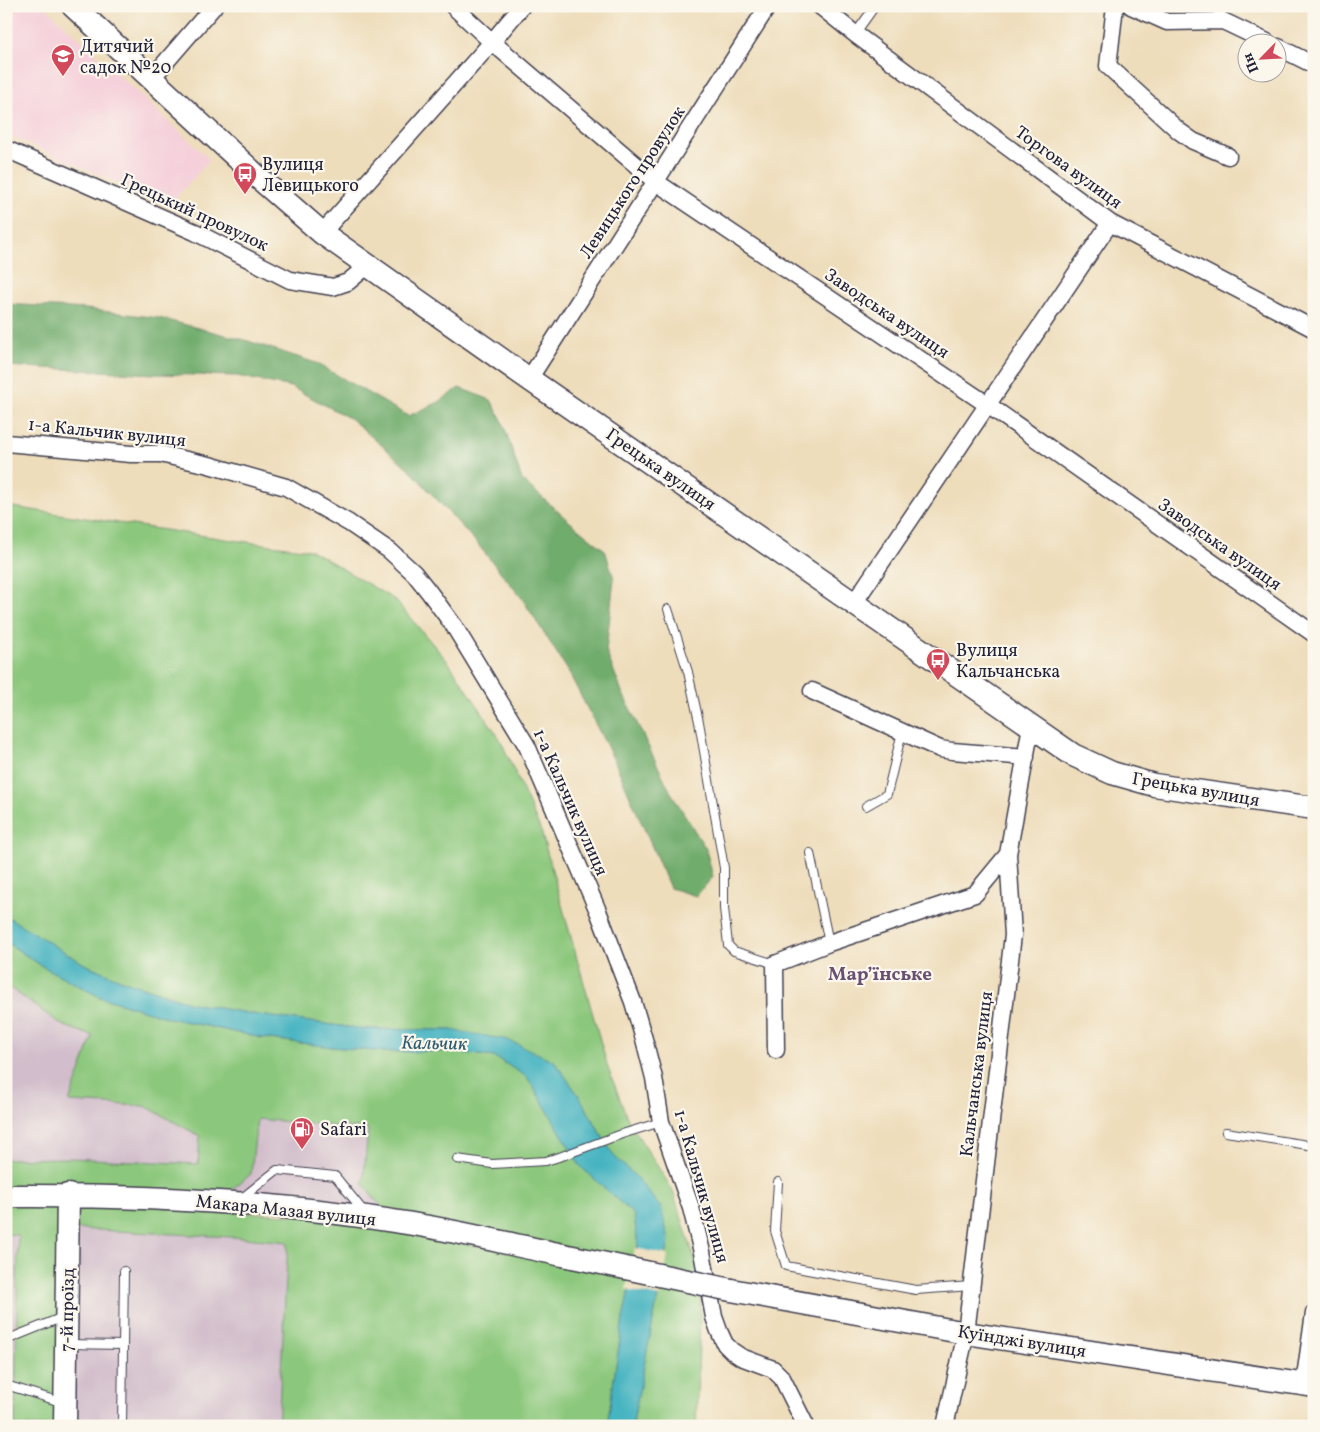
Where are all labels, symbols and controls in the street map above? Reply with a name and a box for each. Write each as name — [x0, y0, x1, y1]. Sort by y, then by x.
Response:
north arrow — [1238, 32, 1288, 82]
place label: Дитячий садок №20 — [80, 35, 171, 81]
school or university icon: Дитячий садок №20 — [50, 43, 76, 77]
text: Пн — [1239, 50, 1264, 76]
street label: Левицького провулок — [574, 101, 692, 264]
street label: Торгова вулиця — [1009, 121, 1127, 216]
place label: Вулиця Левицького — [262, 153, 359, 199]
bus stop icon: Вулиця Левицького — [232, 161, 258, 195]
street label: Грецький провулок — [116, 168, 273, 259]
street label: Заводська вулиця — [819, 263, 954, 365]
street label: 1-а Кальчик вулиця — [27, 413, 187, 454]
street label: Грецька вулиця — [600, 423, 720, 518]
street label: Заводська вулиця — [1152, 493, 1286, 597]
place label: Вулиця Кальчанська — [956, 639, 1060, 685]
bus stop icon: Вулиця Кальчанська — [925, 647, 951, 681]
street label: 1-а Кальчик вулиця — [526, 725, 613, 880]
street label: Грецька вулиця — [1130, 767, 1262, 814]
district label: Мар’їнське — [828, 962, 932, 988]
street label: Кальчанська вулиця — [955, 990, 1000, 1158]
water label: Кальчик — [401, 1030, 468, 1058]
street label: 1-а Кальчик вулиця — [667, 1107, 734, 1266]
fuel station icon: Safari — [289, 1116, 315, 1150]
place label: Safari — [320, 1118, 367, 1143]
street label: Макара Мазая вулиця — [195, 1190, 377, 1233]
street label: 7-й проїзд — [55, 1268, 82, 1352]
street label: Куїнджі вулиця — [956, 1320, 1088, 1365]

